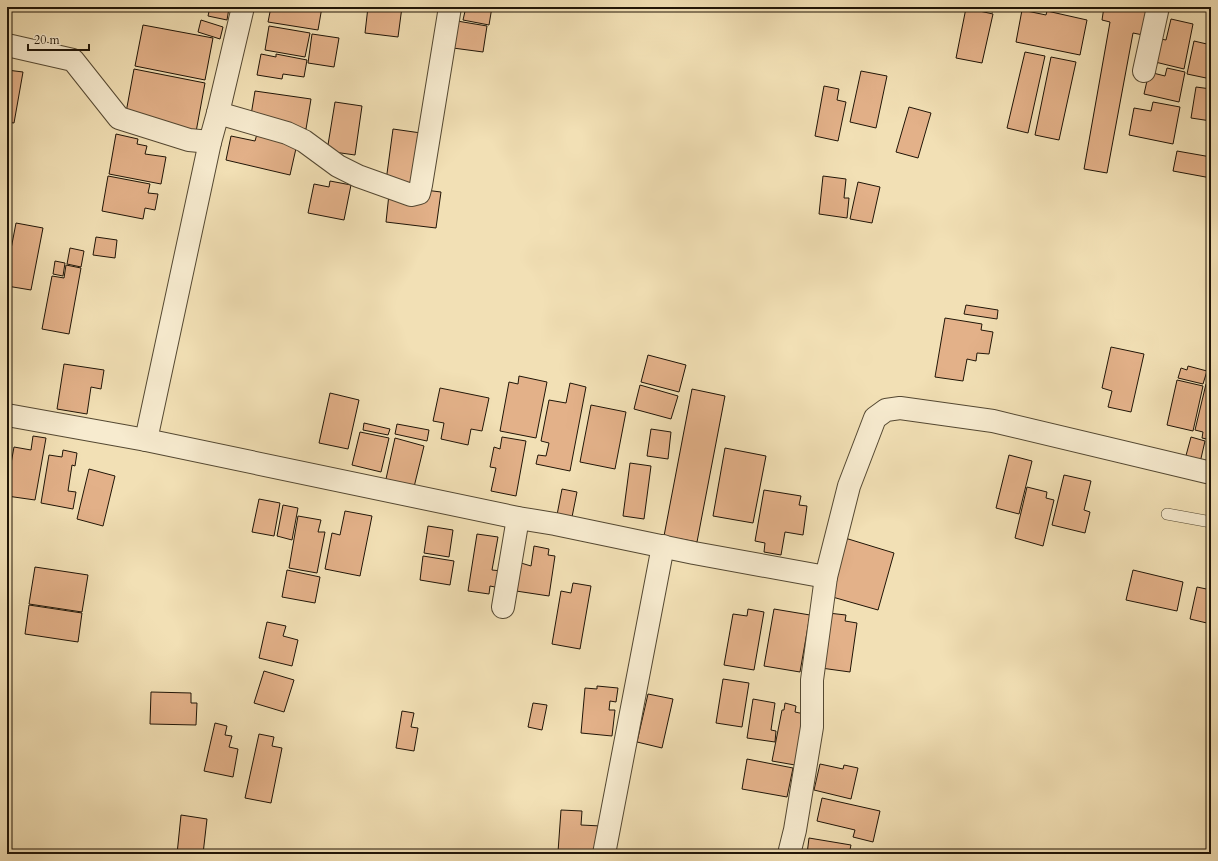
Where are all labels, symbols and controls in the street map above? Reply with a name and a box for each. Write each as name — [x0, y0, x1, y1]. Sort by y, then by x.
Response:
scale bar — [28, 26, 89, 52]
text: 20 m — [34, 32, 61, 48]

